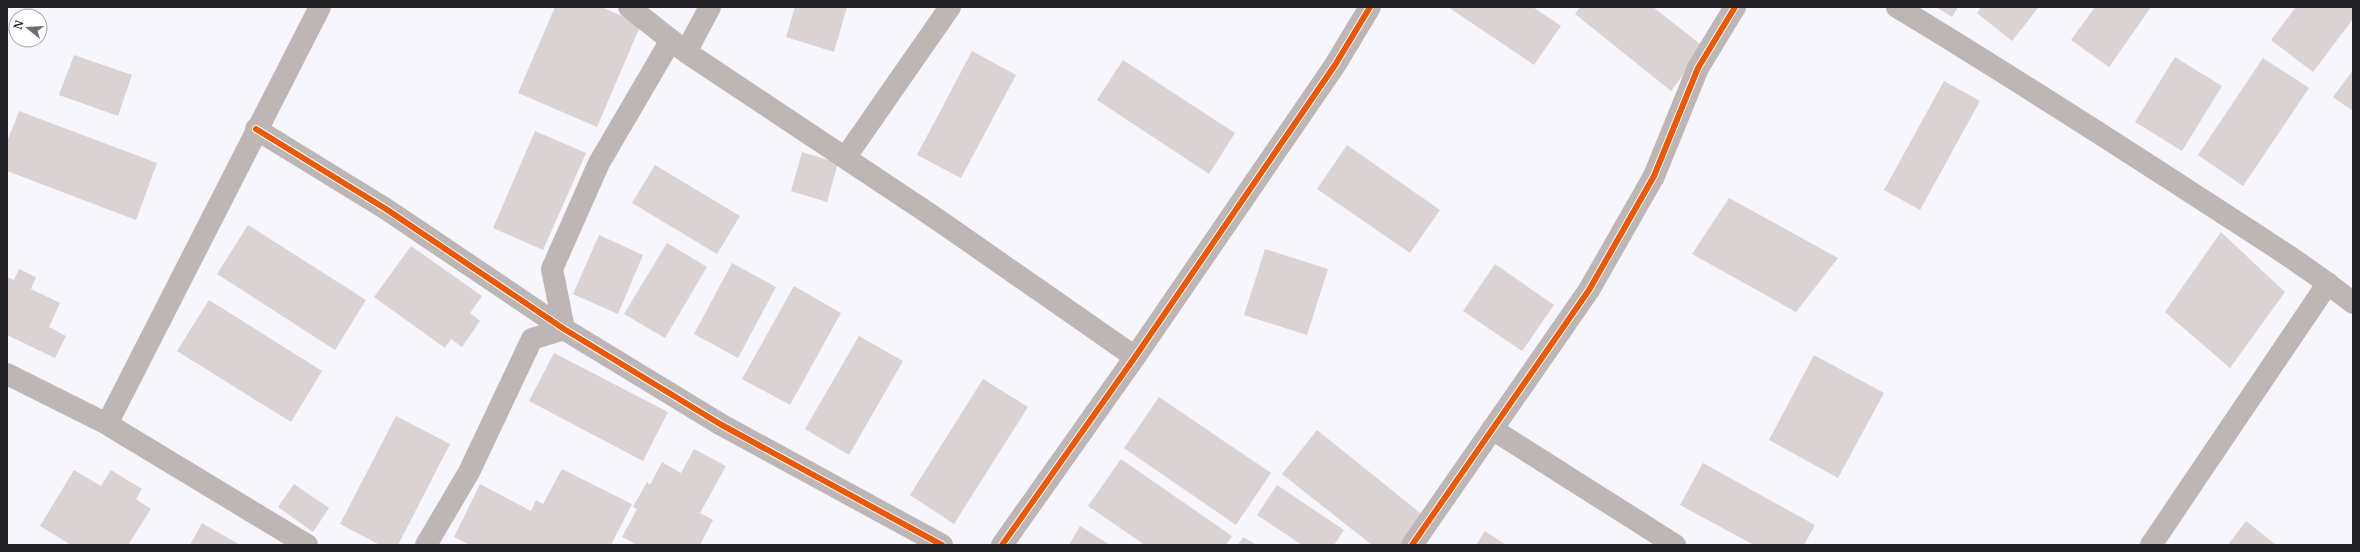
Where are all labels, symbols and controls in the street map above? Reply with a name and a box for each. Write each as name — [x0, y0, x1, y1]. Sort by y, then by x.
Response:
north arrow — [8, 8, 48, 48]
text: N — [10, 18, 27, 31]

